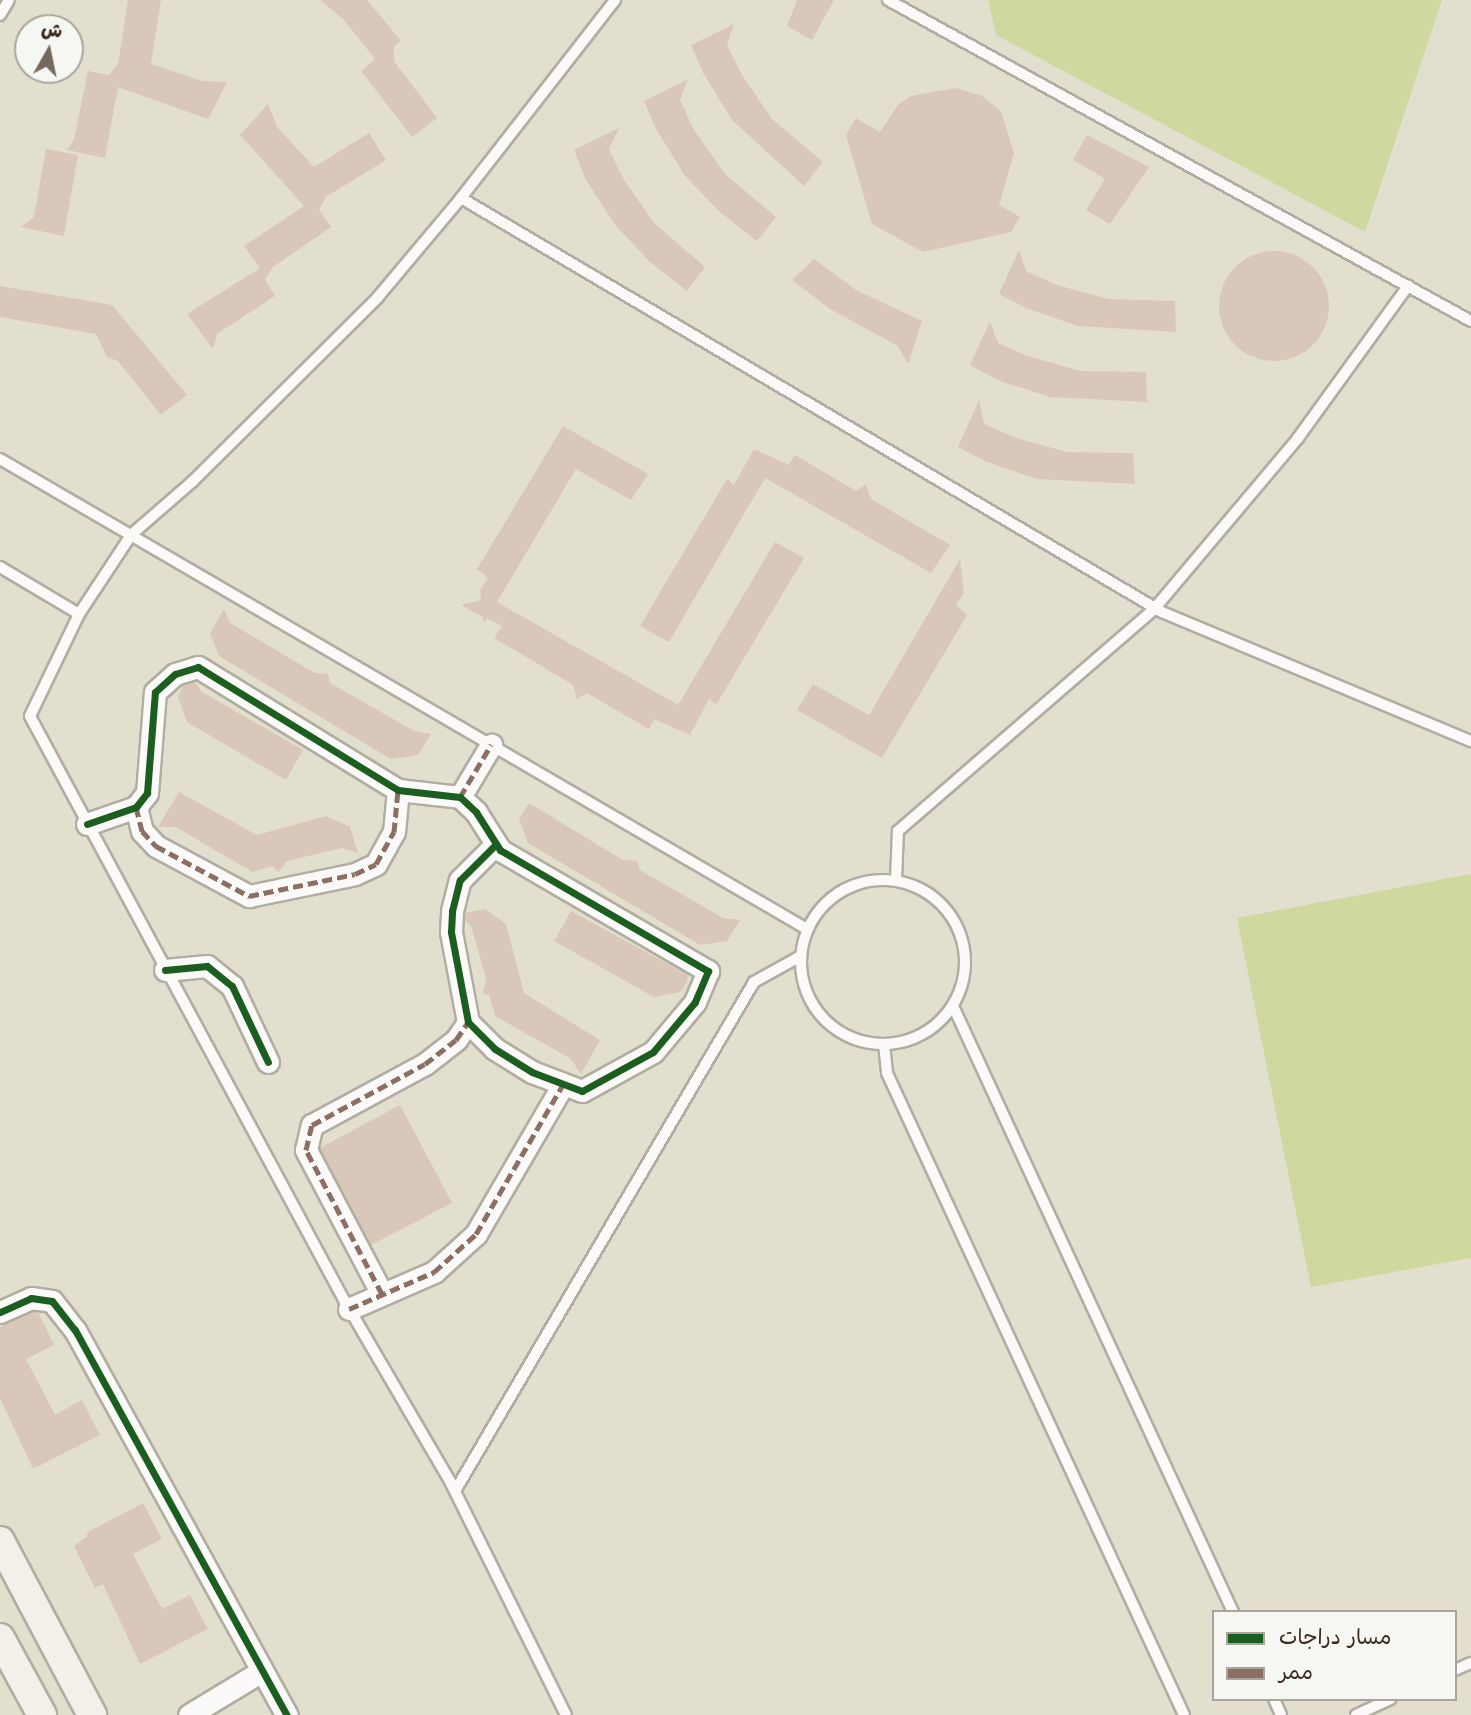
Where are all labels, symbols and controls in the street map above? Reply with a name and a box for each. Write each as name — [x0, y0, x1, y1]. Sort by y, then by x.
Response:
north arrow — [14, 14, 84, 84]
text: ش — [40, 18, 64, 43]
legend — [1212, 1610, 1457, 1701]
text: مسار دراجات — [1279, 1625, 1391, 1649]
text: ممر — [1279, 1660, 1313, 1684]

